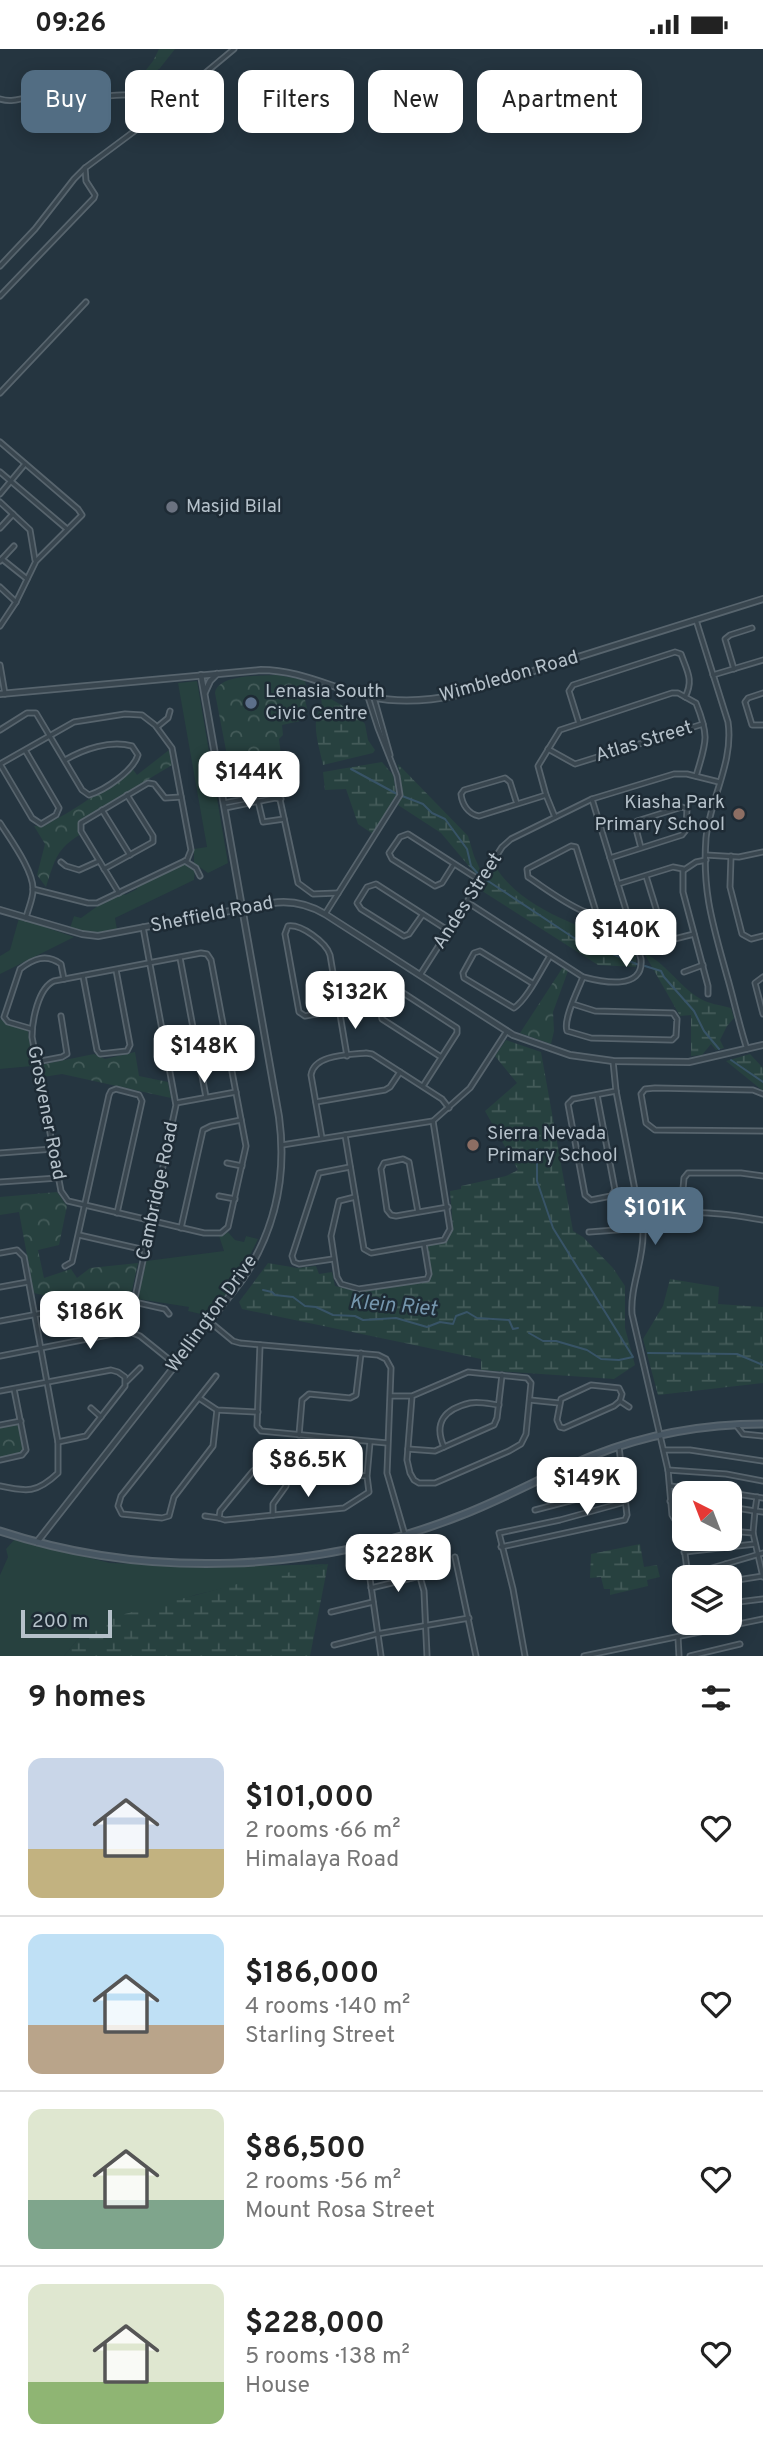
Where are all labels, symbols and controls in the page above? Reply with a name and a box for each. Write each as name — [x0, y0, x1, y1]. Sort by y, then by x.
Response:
text: 09:26 — [35, 8, 106, 41]
chip: Buy — [21, 70, 111, 133]
chip: Rent — [125, 70, 224, 133]
chip: Filters — [238, 70, 354, 133]
chip: New — [368, 70, 463, 133]
chip: Apartment — [477, 70, 642, 133]
place label: Masjid Bilal — [186, 495, 282, 519]
marker: Masjid Bilal — [164, 499, 180, 515]
street label: Wimbledon Road — [437, 646, 581, 708]
place label: Lenasia South Civic Centre — [265, 680, 385, 726]
marker: Lenasia South Civic Centre — [243, 695, 259, 711]
street label: Atlas Street — [593, 716, 695, 768]
pin: $144K — [200, 751, 298, 811]
text: $144K — [215, 759, 283, 788]
place label: Kiasha Park Primary School — [594, 791, 725, 837]
marker: Kiasha Park Primary School — [731, 806, 747, 822]
street label: Andes Street — [428, 848, 508, 954]
street label: Sheffield Road — [149, 891, 275, 939]
pin: $140K — [577, 909, 675, 969]
text: $140K — [591, 917, 661, 946]
pin: $132K — [306, 971, 404, 1031]
text: $132K — [322, 979, 388, 1008]
pin: $148K — [155, 1025, 253, 1085]
text: $148K — [170, 1033, 238, 1062]
street label: Grosvener Road — [21, 1044, 71, 1182]
street label: Cambridge Road — [132, 1119, 184, 1263]
place label: Sierra Nevada Primary School — [487, 1122, 618, 1168]
marker: Sierra Nevada Primary School — [465, 1137, 481, 1153]
pin: $101K — [606, 1187, 704, 1247]
text: $101K — [623, 1195, 687, 1224]
street label: Wellington Drive — [161, 1250, 263, 1378]
water label: Klein Riet — [348, 1289, 439, 1323]
pin: $186K — [41, 1291, 139, 1351]
text: $186K — [56, 1299, 124, 1328]
pin: $86.5K — [251, 1439, 365, 1499]
text: $86.5K — [269, 1447, 347, 1476]
pin: $149K — [538, 1457, 636, 1517]
text: $149K — [553, 1465, 621, 1494]
north arrow — [672, 1481, 742, 1551]
map controls — [672, 1481, 742, 1635]
pin: $228K — [349, 1535, 447, 1594]
text: $228K — [362, 1542, 434, 1571]
button: layers — [672, 1565, 742, 1635]
scale bar — [21, 1607, 112, 1639]
text: 200 m — [32, 1610, 88, 1634]
icon: filters — [697, 1679, 735, 1717]
text: 9 homes — [28, 1680, 146, 1717]
text: $101,000 — [245, 1780, 374, 1817]
icon: home — [84, 1786, 168, 1870]
icon: heart — [697, 1809, 735, 1847]
text: 2 rooms · 66 m² — [245, 1817, 401, 1846]
text: Himalaya Road — [245, 1846, 399, 1875]
text: $186,000 — [245, 1956, 379, 1993]
icon: home — [84, 1962, 168, 2046]
icon: heart — [697, 1985, 735, 2023]
text: 4 rooms · 140 m² — [245, 1993, 410, 2022]
text: Starling Street — [245, 2022, 395, 2051]
text: $86,500 — [245, 2131, 366, 2168]
icon: home — [84, 2137, 168, 2221]
icon: heart — [697, 2160, 735, 2198]
text: 2 rooms · 56 m² — [245, 2168, 401, 2197]
text: Mount Rosa Street — [245, 2197, 435, 2226]
text: $228,000 — [245, 2306, 385, 2343]
icon: home — [84, 2312, 168, 2396]
icon: heart — [697, 2335, 735, 2373]
text: 5 rooms · 138 m² — [245, 2343, 410, 2372]
text: House — [245, 2372, 310, 2401]

